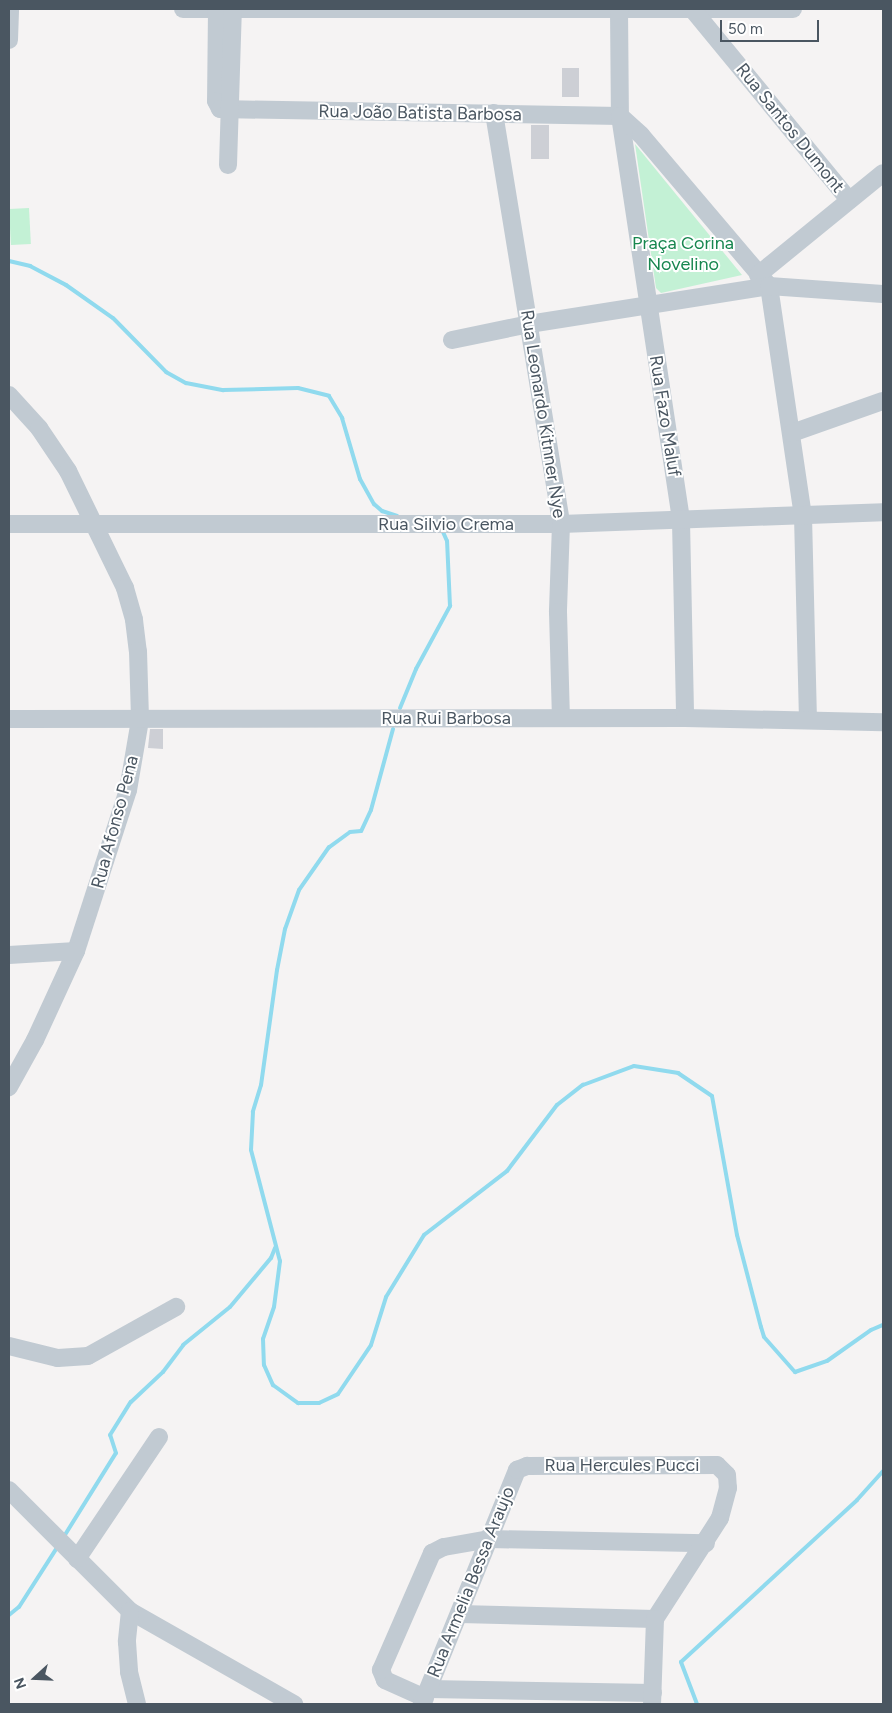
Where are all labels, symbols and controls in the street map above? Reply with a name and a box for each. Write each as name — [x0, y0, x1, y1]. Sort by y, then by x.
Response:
scale bar — [722, 10, 821, 42]
text: 50 m — [728, 20, 763, 38]
street label: Rua Santos Dumont — [731, 59, 849, 197]
street label: Rua João Batista Barbosa — [318, 100, 522, 126]
park label: Praça Corina Novelino — [632, 233, 734, 276]
street label: Rua Leonardo Kitnner Nye — [516, 308, 570, 520]
street label: Rua Fazo Maluf — [645, 354, 685, 478]
street label: Rua Silvio Crema — [378, 513, 514, 535]
street label: Rua Rui Barbosa — [381, 707, 511, 729]
street label: Rua Afonso Pena — [87, 753, 143, 891]
street label: Rua Hercules Pucci — [545, 1454, 699, 1476]
street label: Rua Armelia Bessa Araujo — [423, 1483, 519, 1681]
north arrow — [10, 1653, 60, 1703]
text: N — [11, 1675, 30, 1691]

